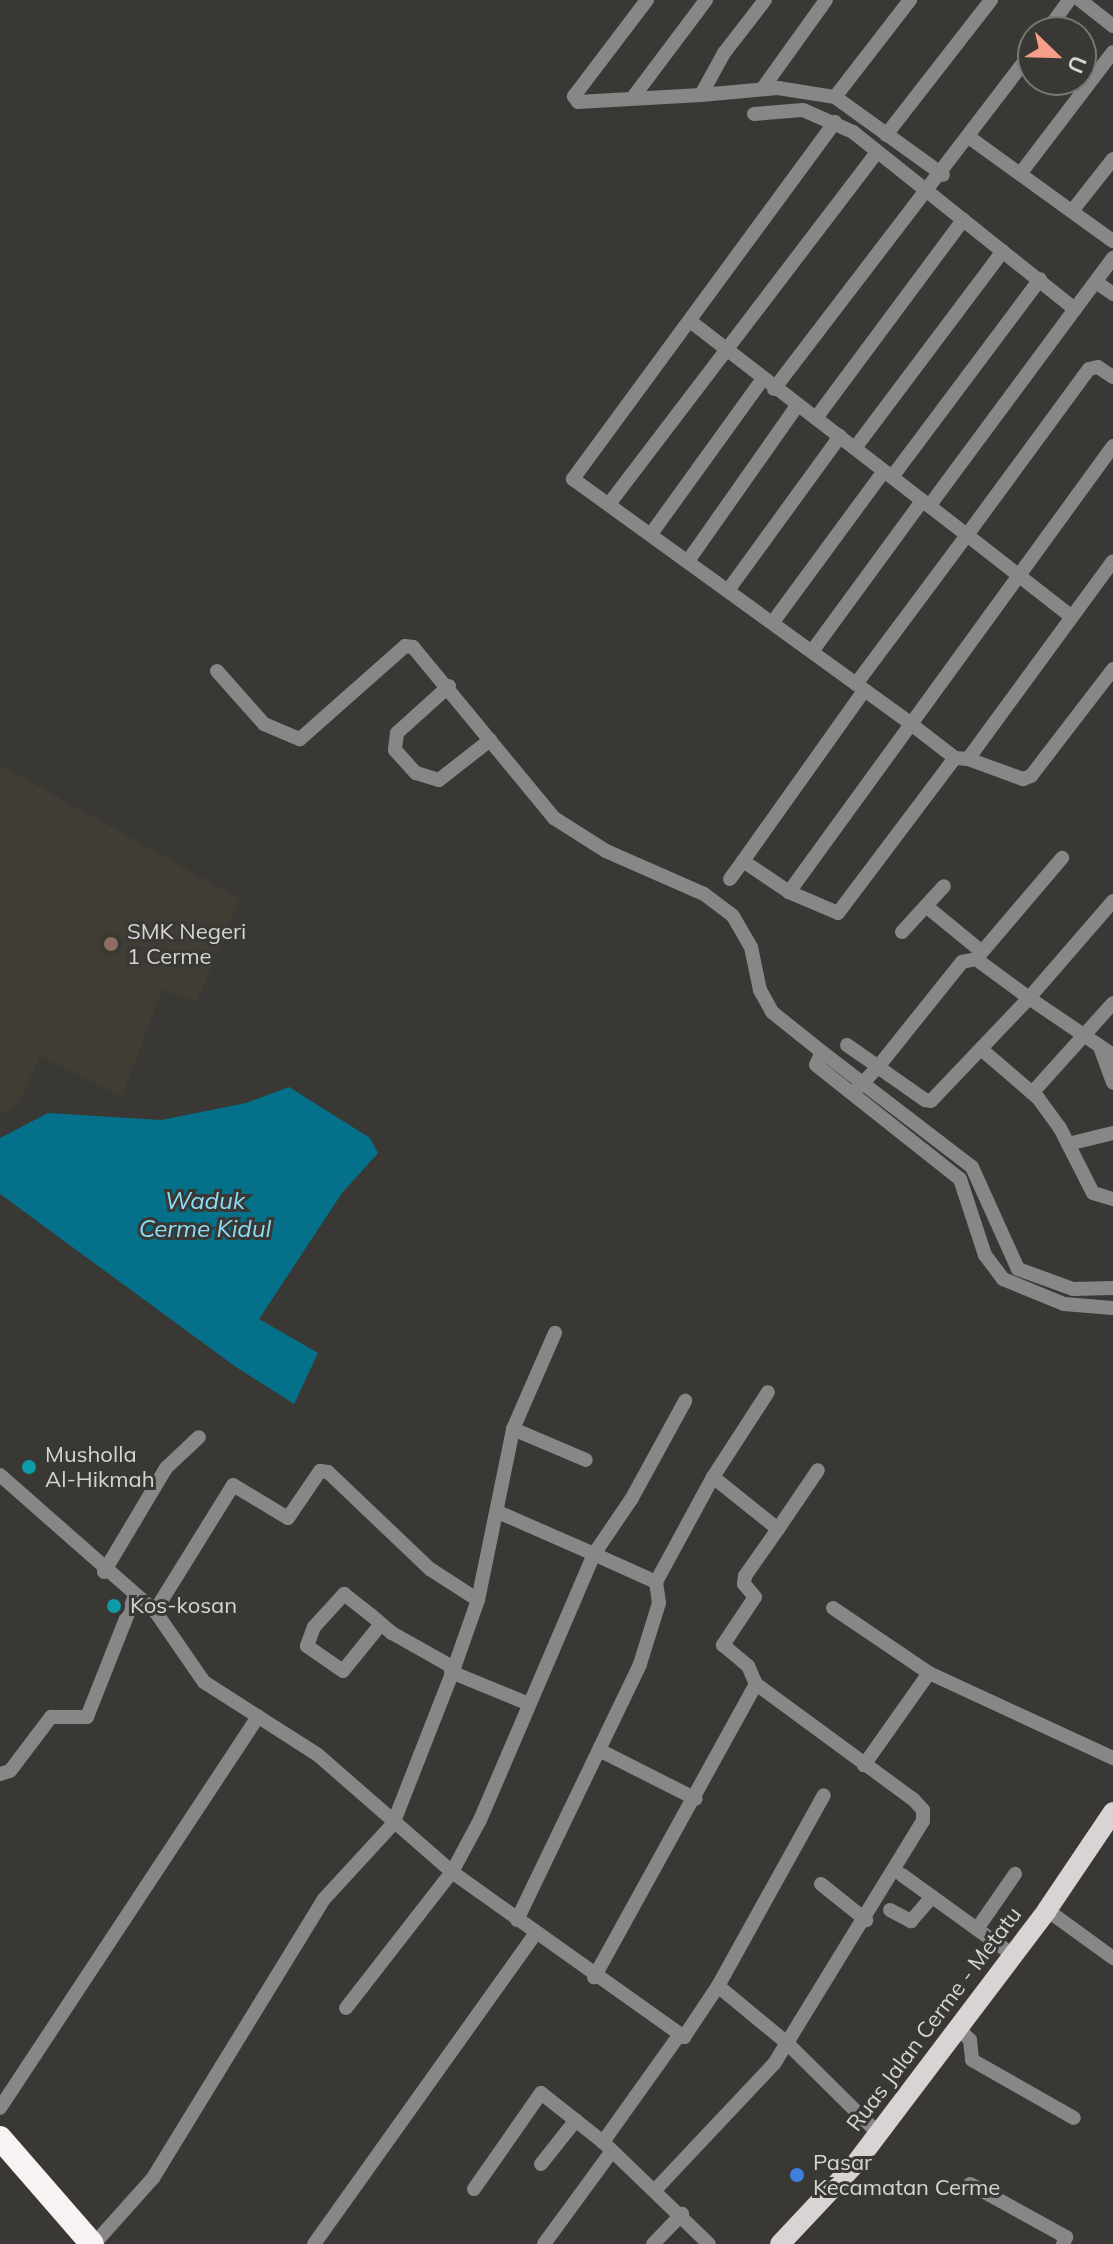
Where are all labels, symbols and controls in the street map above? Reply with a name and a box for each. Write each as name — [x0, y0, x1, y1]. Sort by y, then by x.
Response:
north arrow — [1017, 16, 1097, 96]
text: U — [1061, 52, 1093, 78]
place label: SMK Negeri 1 Cerme — [127, 918, 246, 970]
marker: SMK Negeri 1 Cerme — [102, 935, 120, 953]
water label: Waduk Cerme Kidul — [139, 1187, 271, 1243]
place label: Musholla Al-Hikmah — [45, 1441, 155, 1492]
marker: Musholla Al-Hikmah — [20, 1458, 38, 1476]
place label: Kos-kosan — [130, 1593, 237, 1619]
marker: Kos-kosan — [105, 1597, 123, 1615]
street label: Ruas Jalan Cerme - Metatu — [841, 1902, 1027, 2136]
place label: Pasar Kecamatan Cerme — [813, 2149, 1000, 2200]
marker: Pasar Kecamatan Cerme — [788, 2166, 806, 2184]

